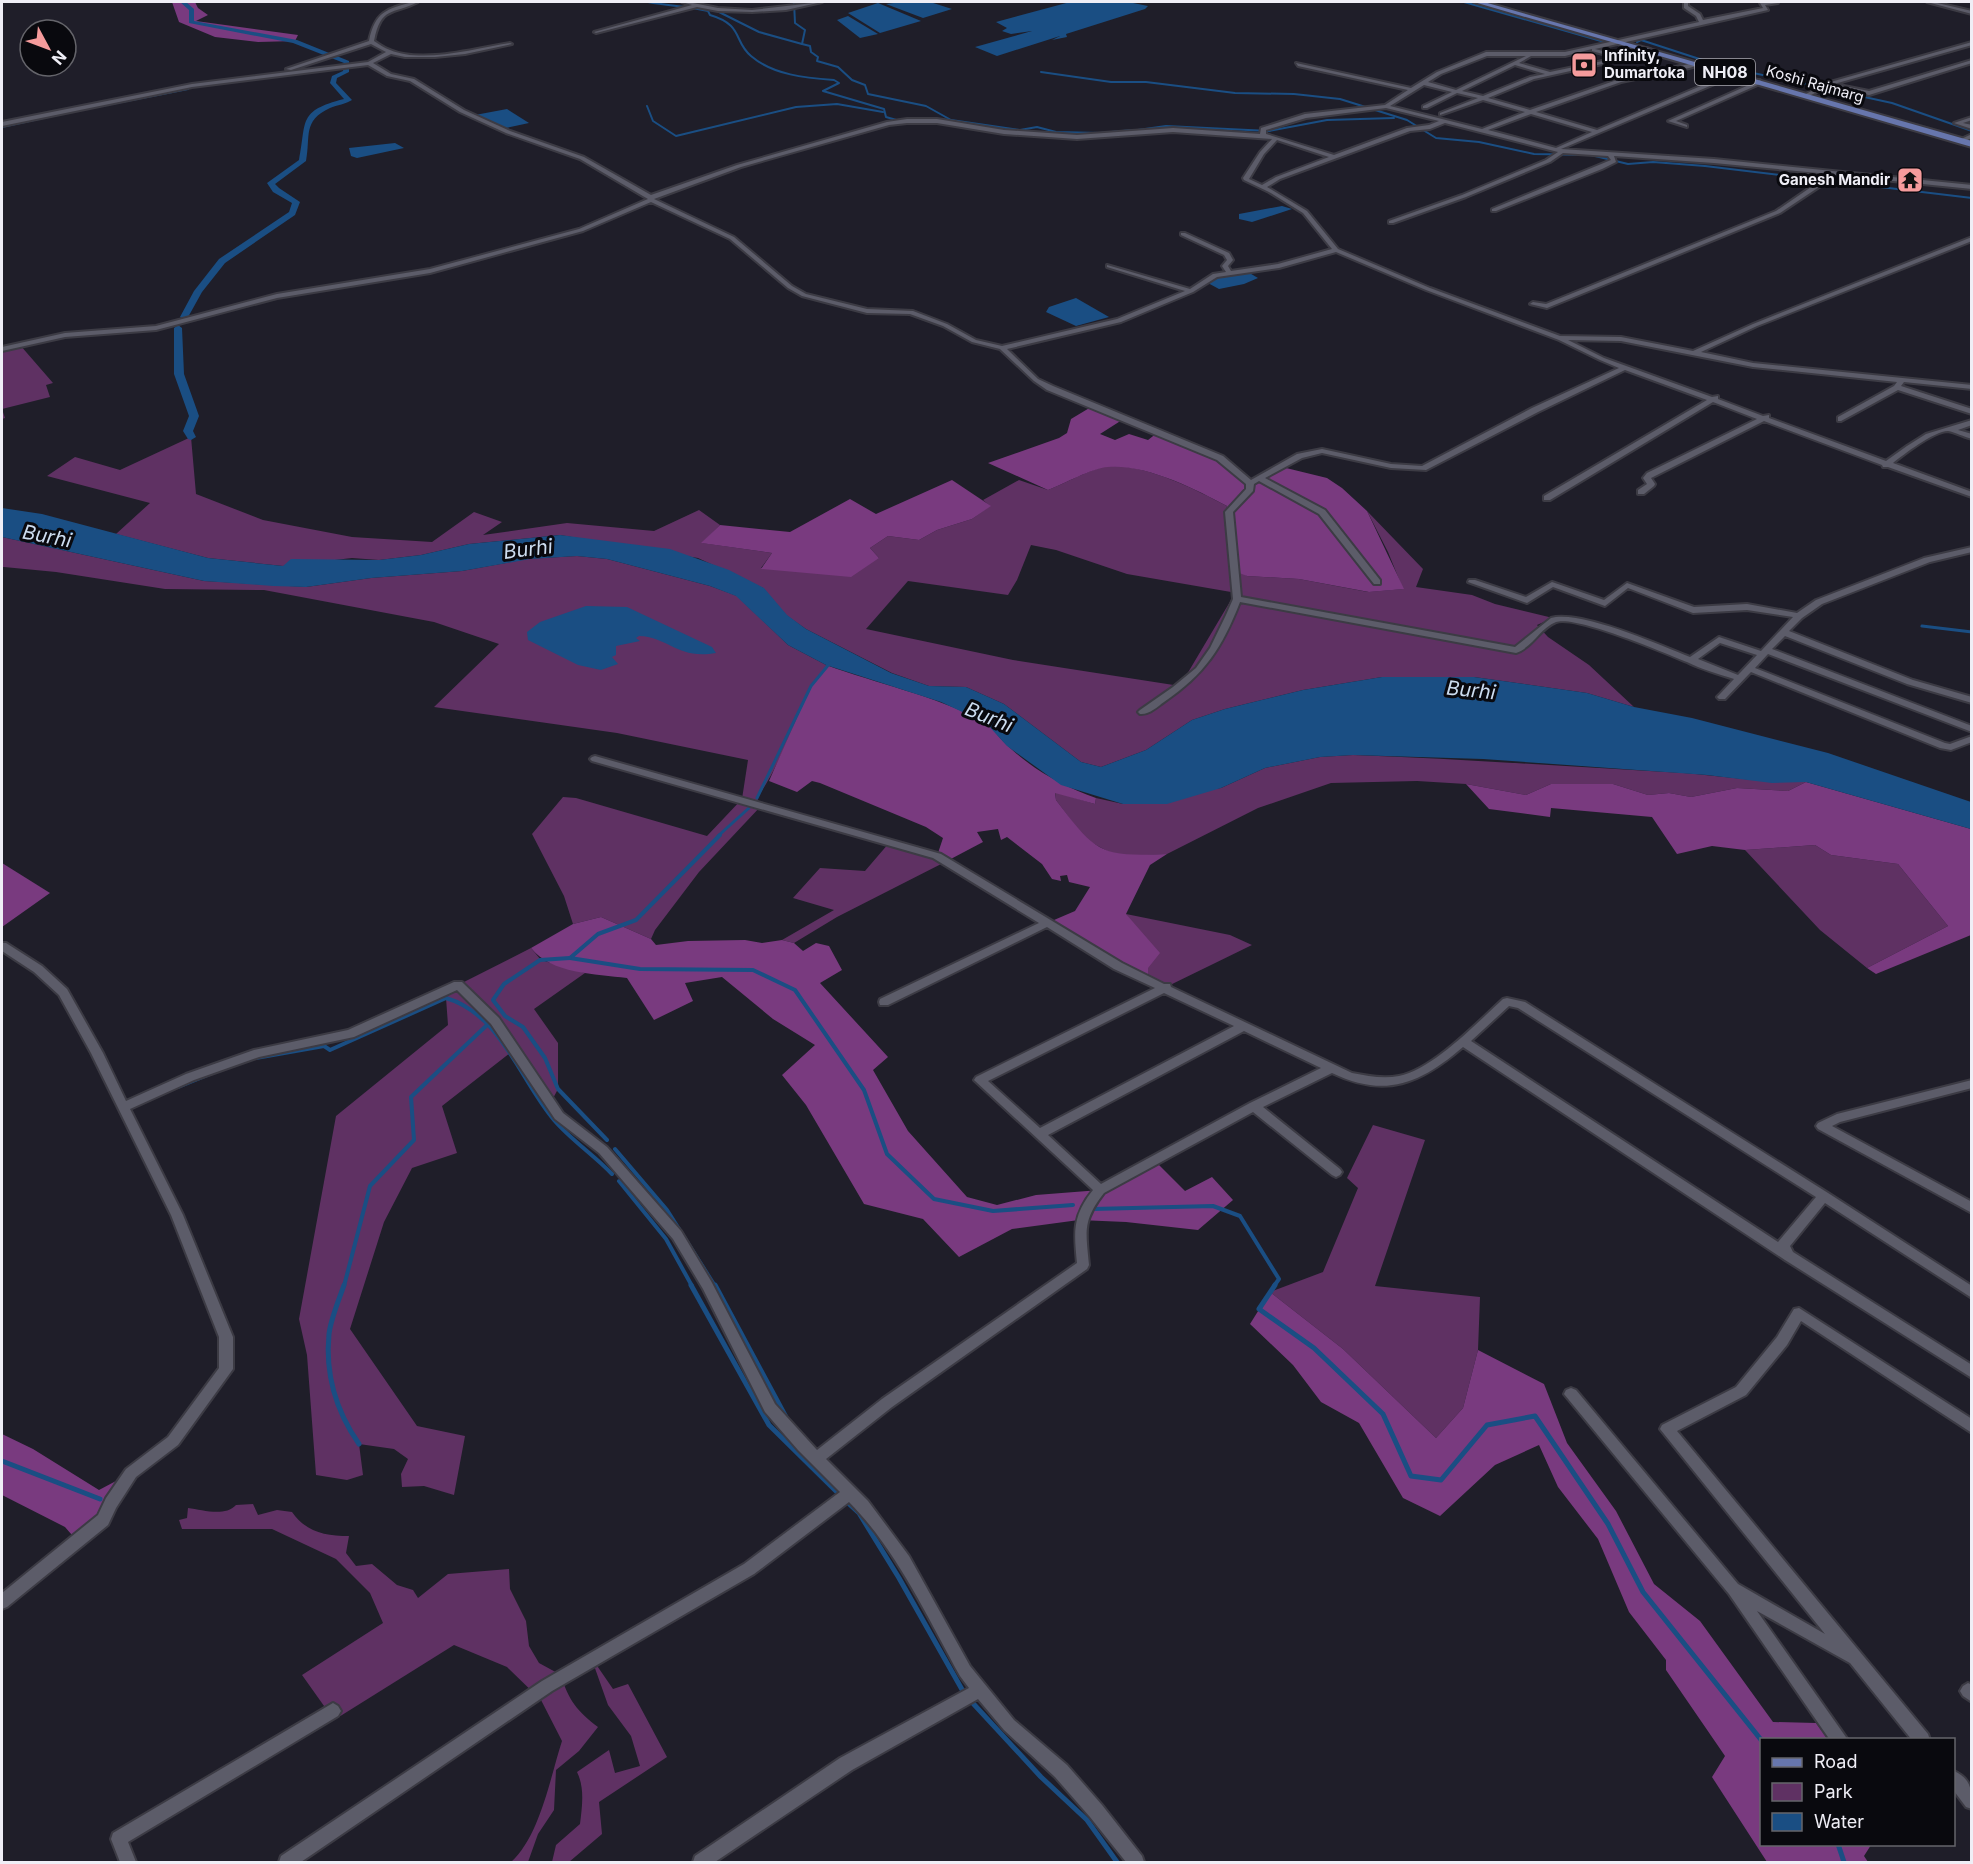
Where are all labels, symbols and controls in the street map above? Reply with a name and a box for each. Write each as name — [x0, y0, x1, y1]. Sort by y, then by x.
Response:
north arrow — [18, 18, 78, 78]
place label: Infinity, Dumartoka — [1604, 46, 1685, 82]
text: N — [48, 47, 71, 69]
bank icon: Infinity, Dumartoka — [1569, 50, 1599, 80]
road number: NH08 — [1695, 59, 1755, 85]
street label: Koshi Rajmarg — [1764, 60, 1866, 107]
temple icon: Ganesh Mandir — [1895, 165, 1925, 195]
place label: Ganesh Mandir — [1779, 170, 1890, 189]
water label: Burhi — [20, 520, 75, 553]
water label: Burhi — [502, 534, 555, 564]
water label: Burhi — [1445, 675, 1498, 705]
water label: Burhi — [962, 697, 1017, 738]
legend — [1760, 1738, 1955, 1846]
text: Road — [1814, 1751, 1857, 1772]
text: Park — [1814, 1781, 1853, 1802]
text: Water — [1814, 1811, 1864, 1832]

